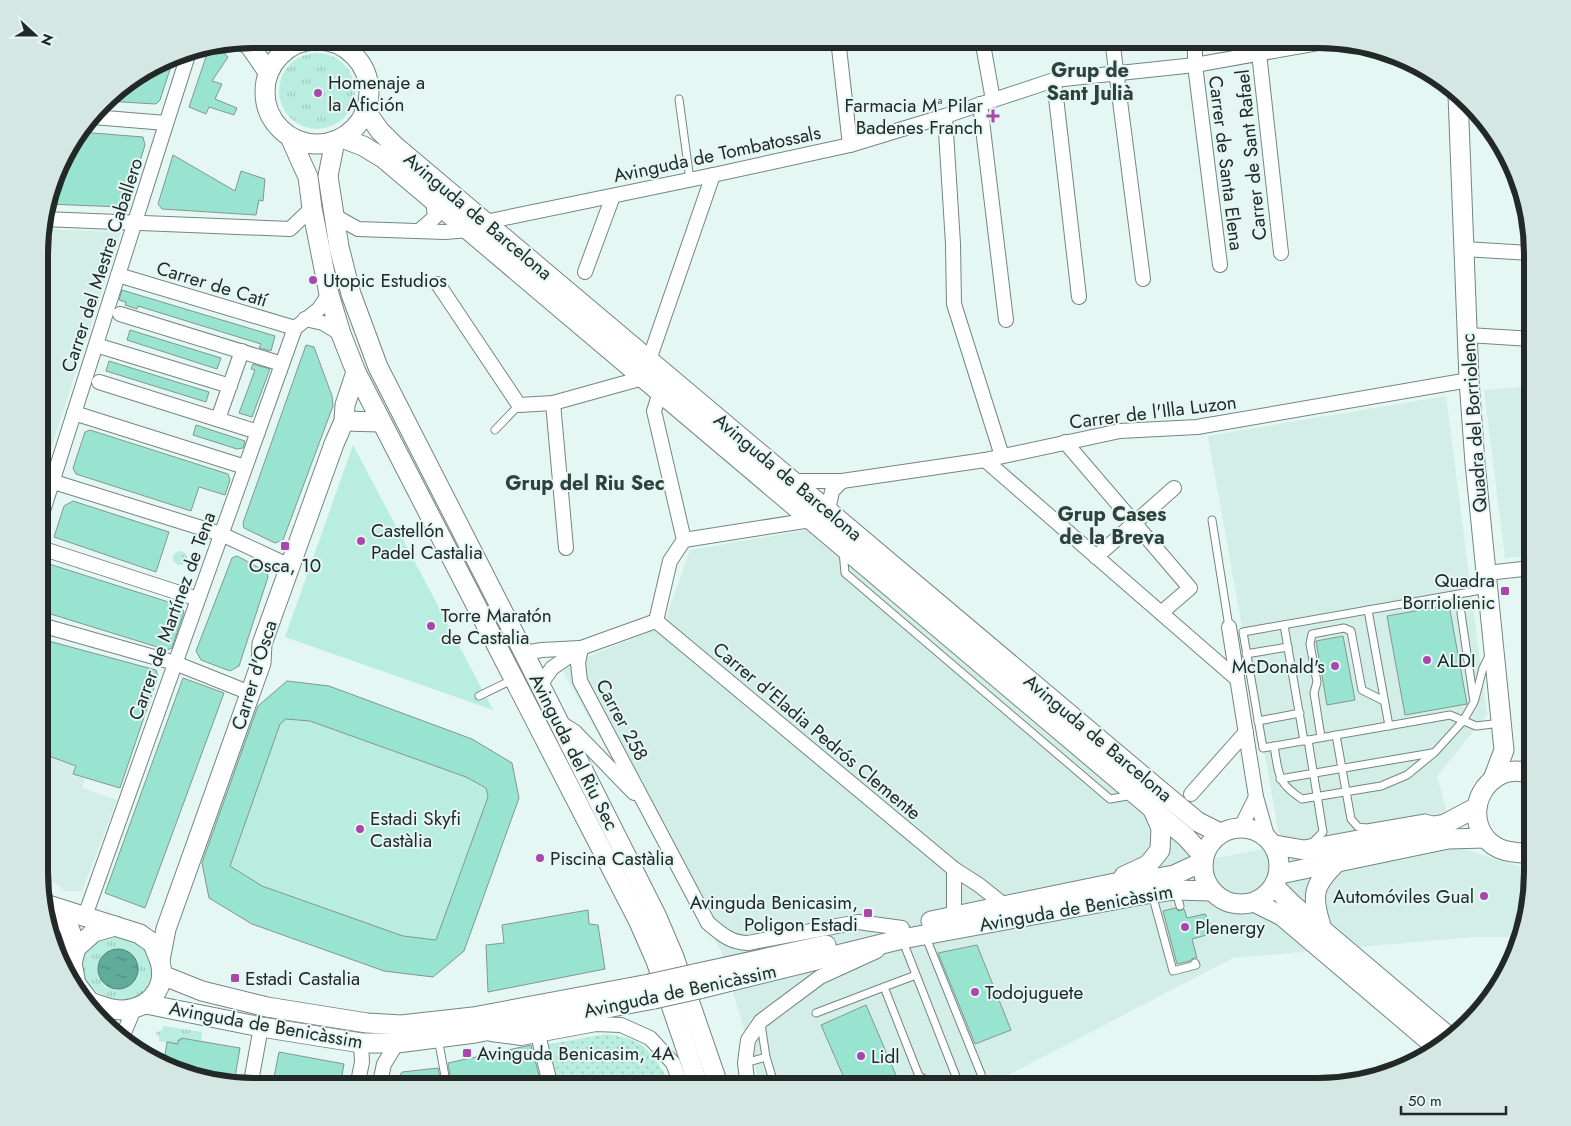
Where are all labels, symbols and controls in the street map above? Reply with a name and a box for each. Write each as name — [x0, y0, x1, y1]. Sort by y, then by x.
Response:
north arrow — [10, 10, 60, 60]
text: N — [36, 31, 58, 48]
district label: Grup de Sant Julià — [1046, 56, 1134, 108]
street label: Carrer de Sant Rafael — [1229, 68, 1273, 242]
place label: Homenaje a la Afición — [328, 69, 425, 118]
street label: Carrer de Santa Elena — [1202, 74, 1250, 252]
marker: Homenaje a la Afición — [312, 87, 324, 99]
place label: Farmacia Mª Pilar Badenes Franch — [845, 92, 983, 141]
marker: Farmacia Mª Pilar Badenes Franch — [987, 110, 999, 122]
street label: Avinguda de Tombatossals — [611, 119, 823, 189]
street label: Avinguda de Barcelona — [398, 146, 558, 286]
street label: Carrer del Mestre Caballero — [55, 154, 149, 376]
street label: Carrer de Catí — [153, 254, 272, 314]
place label: Utopic Estudios — [323, 267, 447, 294]
marker: Utopic Estudios — [307, 274, 319, 286]
street label: Quadra del Borriolenc — [1454, 333, 1494, 513]
street label: Carrer de l'Illa Luzon — [1068, 388, 1238, 436]
street label: Avinguda de Barcelona — [708, 407, 868, 547]
district label: Grup del Riu Sec — [505, 469, 665, 498]
district label: Grup Cases de la Breva — [1058, 500, 1166, 552]
street label: Carrer de Martínez de Tena — [122, 508, 222, 724]
place label: Castellón Padel Castalia — [371, 517, 483, 566]
marker: Castellón Padel Castalia — [355, 535, 367, 547]
marker: Osca, 10 — [279, 540, 291, 552]
place label: Osca, 10 — [249, 552, 321, 579]
place label: Quadra Borriolienic — [1403, 567, 1495, 616]
marker: Quadra Borriolienic — [1499, 585, 1511, 597]
place label: Torre Maratón de Castalia — [441, 602, 552, 651]
street label: Carrer d'Osca — [225, 617, 283, 733]
marker: Torre Maratón de Castalia — [425, 620, 437, 632]
street label: Carrer d'Eladia Pedrós Clemente — [707, 636, 927, 826]
place label: ALDI — [1437, 647, 1476, 674]
place label: McDonald's — [1232, 653, 1325, 680]
marker: ALDI — [1421, 654, 1433, 666]
marker: McDonald's — [1329, 660, 1341, 672]
street label: Avinguda de Barcelona — [1018, 668, 1178, 808]
street label: Avinguda del Riu Sec — [523, 669, 625, 835]
street label: Carrer 258 — [589, 674, 655, 766]
place label: Estadi Skyfi Castàlia — [370, 805, 461, 854]
marker: Estadi Skyfi Castàlia — [354, 823, 366, 835]
place label: Piscina Castàlia — [550, 845, 674, 872]
marker: Piscina Castàlia — [534, 852, 546, 864]
street label: Avinguda de Benicàssim — [977, 878, 1175, 938]
place label: Automóviles Gual — [1333, 883, 1474, 910]
place label: Avinguda Benicasim, Poligon Estadi — [690, 889, 858, 938]
marker: Automóviles Gual — [1478, 890, 1490, 902]
marker: Avinguda Benicasim, Poligon Estadi — [862, 907, 874, 919]
place label: Plenergy — [1195, 914, 1265, 941]
marker: Plenergy — [1179, 921, 1191, 933]
street label: Avinguda de Benicàssim — [581, 957, 779, 1025]
place label: Estadi Castalia — [245, 965, 360, 992]
marker: Estadi Castalia — [229, 972, 241, 984]
place label: Todojuguete — [985, 979, 1083, 1006]
marker: Todojuguete — [969, 986, 981, 998]
street label: Avinguda de Benicàssim — [167, 995, 365, 1055]
place label: Avinguda Benicasim, 4A — [477, 1040, 675, 1067]
place label: Lidl — [871, 1043, 900, 1070]
marker: Avinguda Benicasim, 4A — [461, 1047, 473, 1059]
marker: Lidl — [855, 1050, 867, 1062]
scale bar — [1401, 1084, 1506, 1116]
text: 50 m — [1408, 1090, 1442, 1112]

